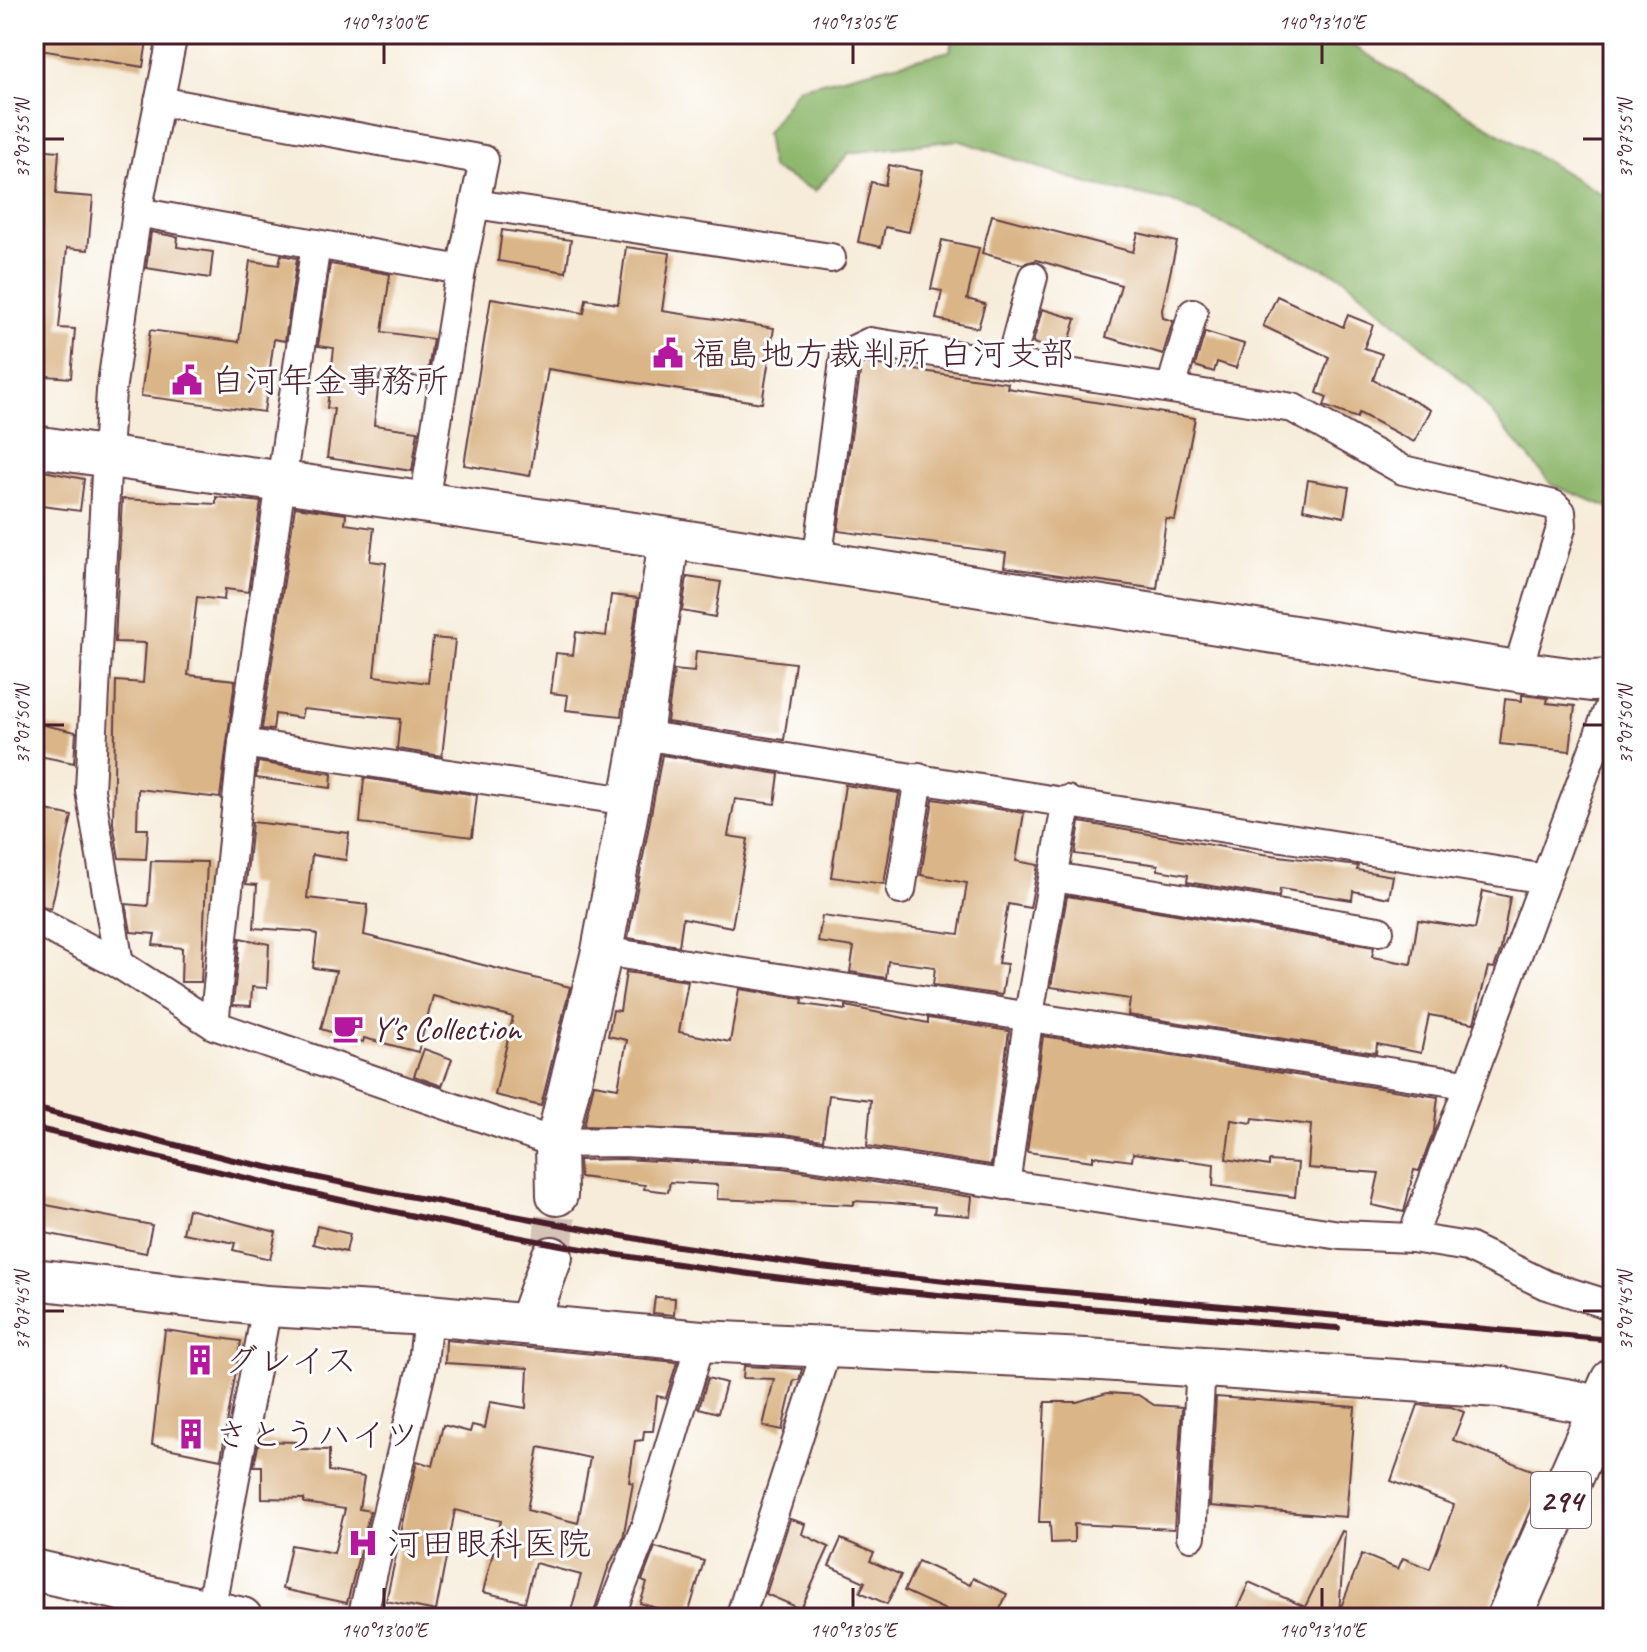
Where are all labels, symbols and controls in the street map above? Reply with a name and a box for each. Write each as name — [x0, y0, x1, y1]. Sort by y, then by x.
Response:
text: 140°13'00"E — [341, 10, 430, 35]
text: 140°13'05"E — [810, 10, 899, 35]
text: 140°13'10"E — [1279, 10, 1368, 35]
text: 37°07'55"N — [10, 97, 35, 178]
text: 37°07'55"N — [1613, 97, 1638, 178]
place label: 福島地方裁判所 白河支部 — [692, 332, 1074, 375]
public building icon: 福島地方裁判所 白河支部 — [651, 336, 685, 370]
place label: 白河年金事務所 — [211, 359, 449, 402]
public building icon: 白河年金事務所 — [170, 363, 204, 397]
text: 37°07'50"N — [10, 683, 35, 764]
text: 37°07'50"N — [1613, 683, 1638, 764]
place label: Y's Collection — [372, 1007, 522, 1050]
cafe icon: Y's Collection — [331, 1011, 365, 1045]
text: 37°07'45"N — [10, 1269, 35, 1350]
text: 37°07'45"N — [1613, 1269, 1638, 1350]
place label: グレイス — [224, 1339, 357, 1382]
building icon: グレイス — [183, 1343, 217, 1377]
place label: さとうハイツ — [215, 1413, 419, 1456]
building icon: さとうハイツ — [174, 1417, 208, 1451]
road number: 294 — [1531, 1472, 1591, 1528]
place label: 河田眼科医院 — [387, 1522, 591, 1565]
hospital icon: 河田眼科医院 — [346, 1526, 380, 1560]
text: 140°13'00"E — [341, 1618, 430, 1643]
text: 140°13'05"E — [810, 1618, 899, 1643]
text: 140°13'10"E — [1279, 1618, 1368, 1643]

